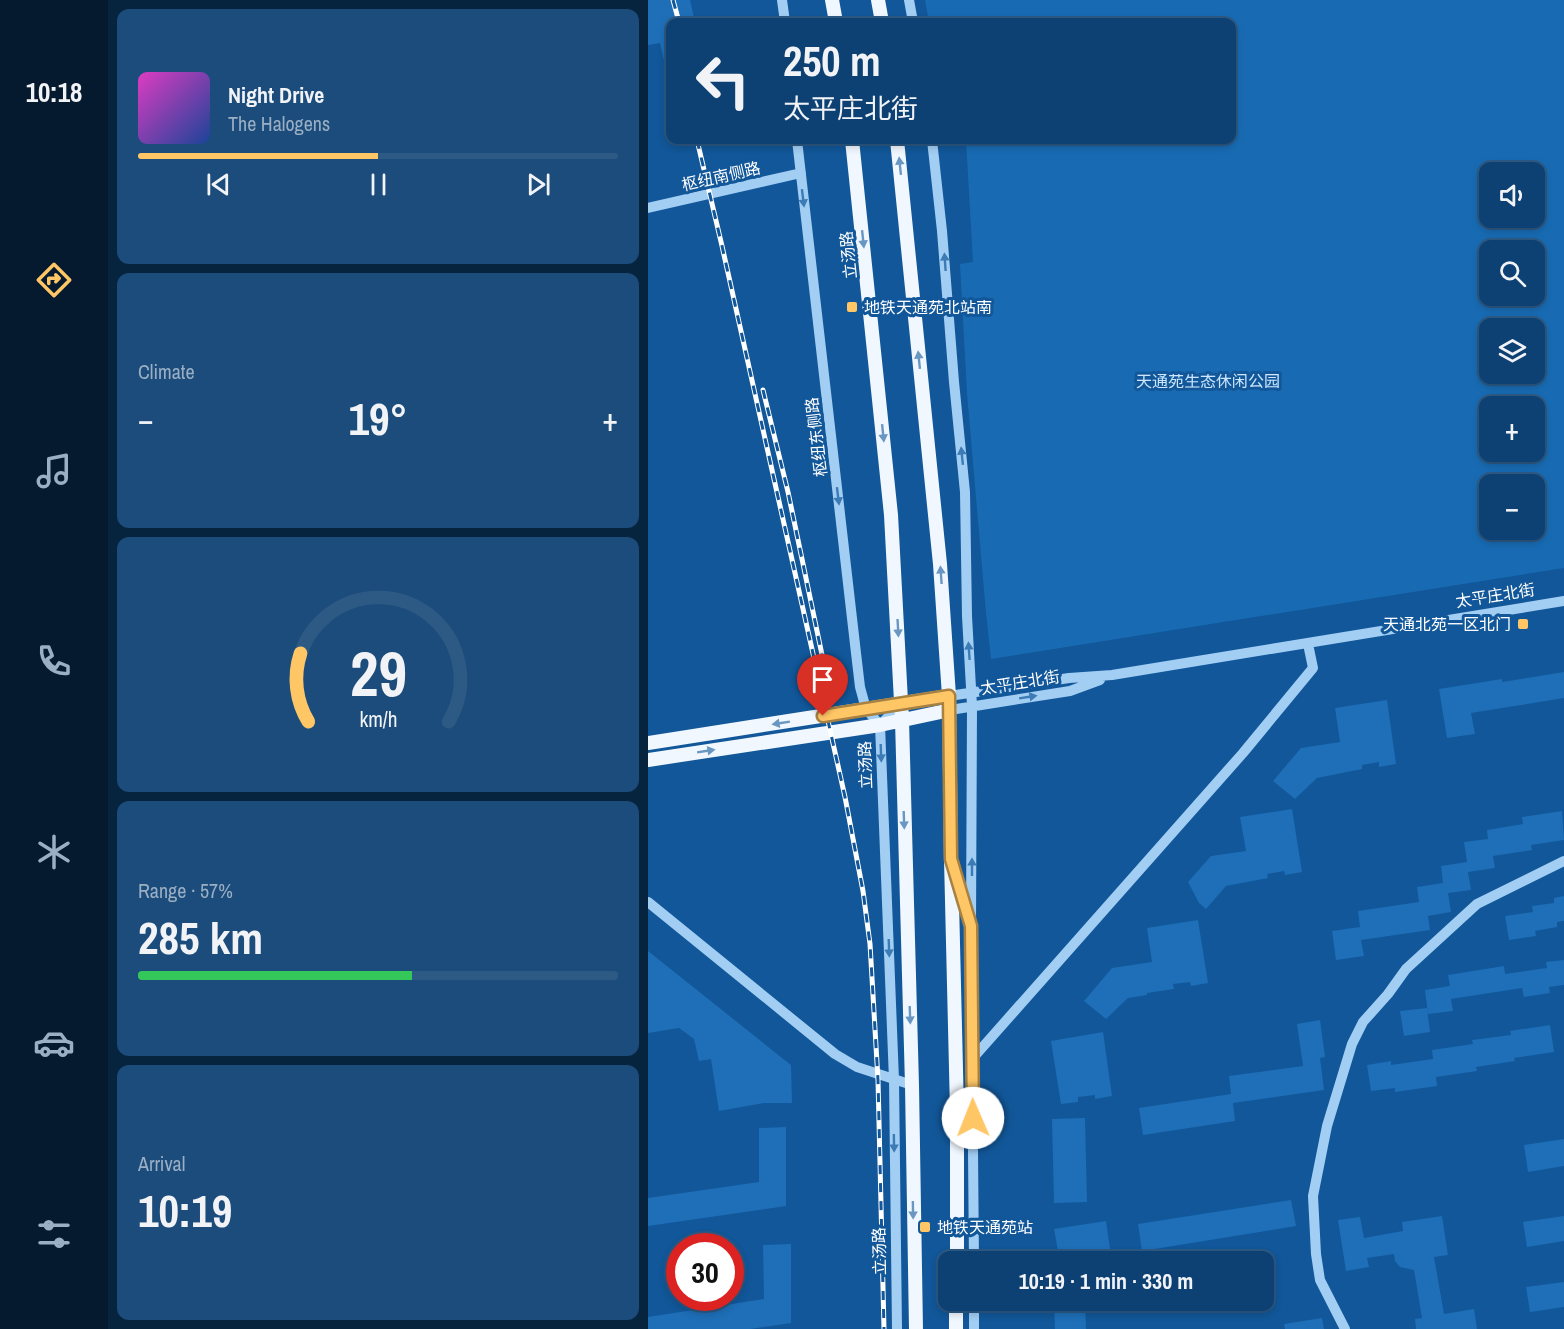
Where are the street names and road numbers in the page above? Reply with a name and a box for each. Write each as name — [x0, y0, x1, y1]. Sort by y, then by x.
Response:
street label: 枢纽南侧路 — [680, 156, 762, 196]
street label: 立汤路 — [835, 230, 861, 280]
street label: 枢纽东侧路 — [800, 396, 832, 478]
street label: 太平庄北街 — [1454, 578, 1536, 612]
street label: 太平庄北街 — [979, 665, 1061, 699]
street label: 立汤路 — [853, 741, 877, 789]
street label: 立汤路 — [868, 1227, 890, 1275]

